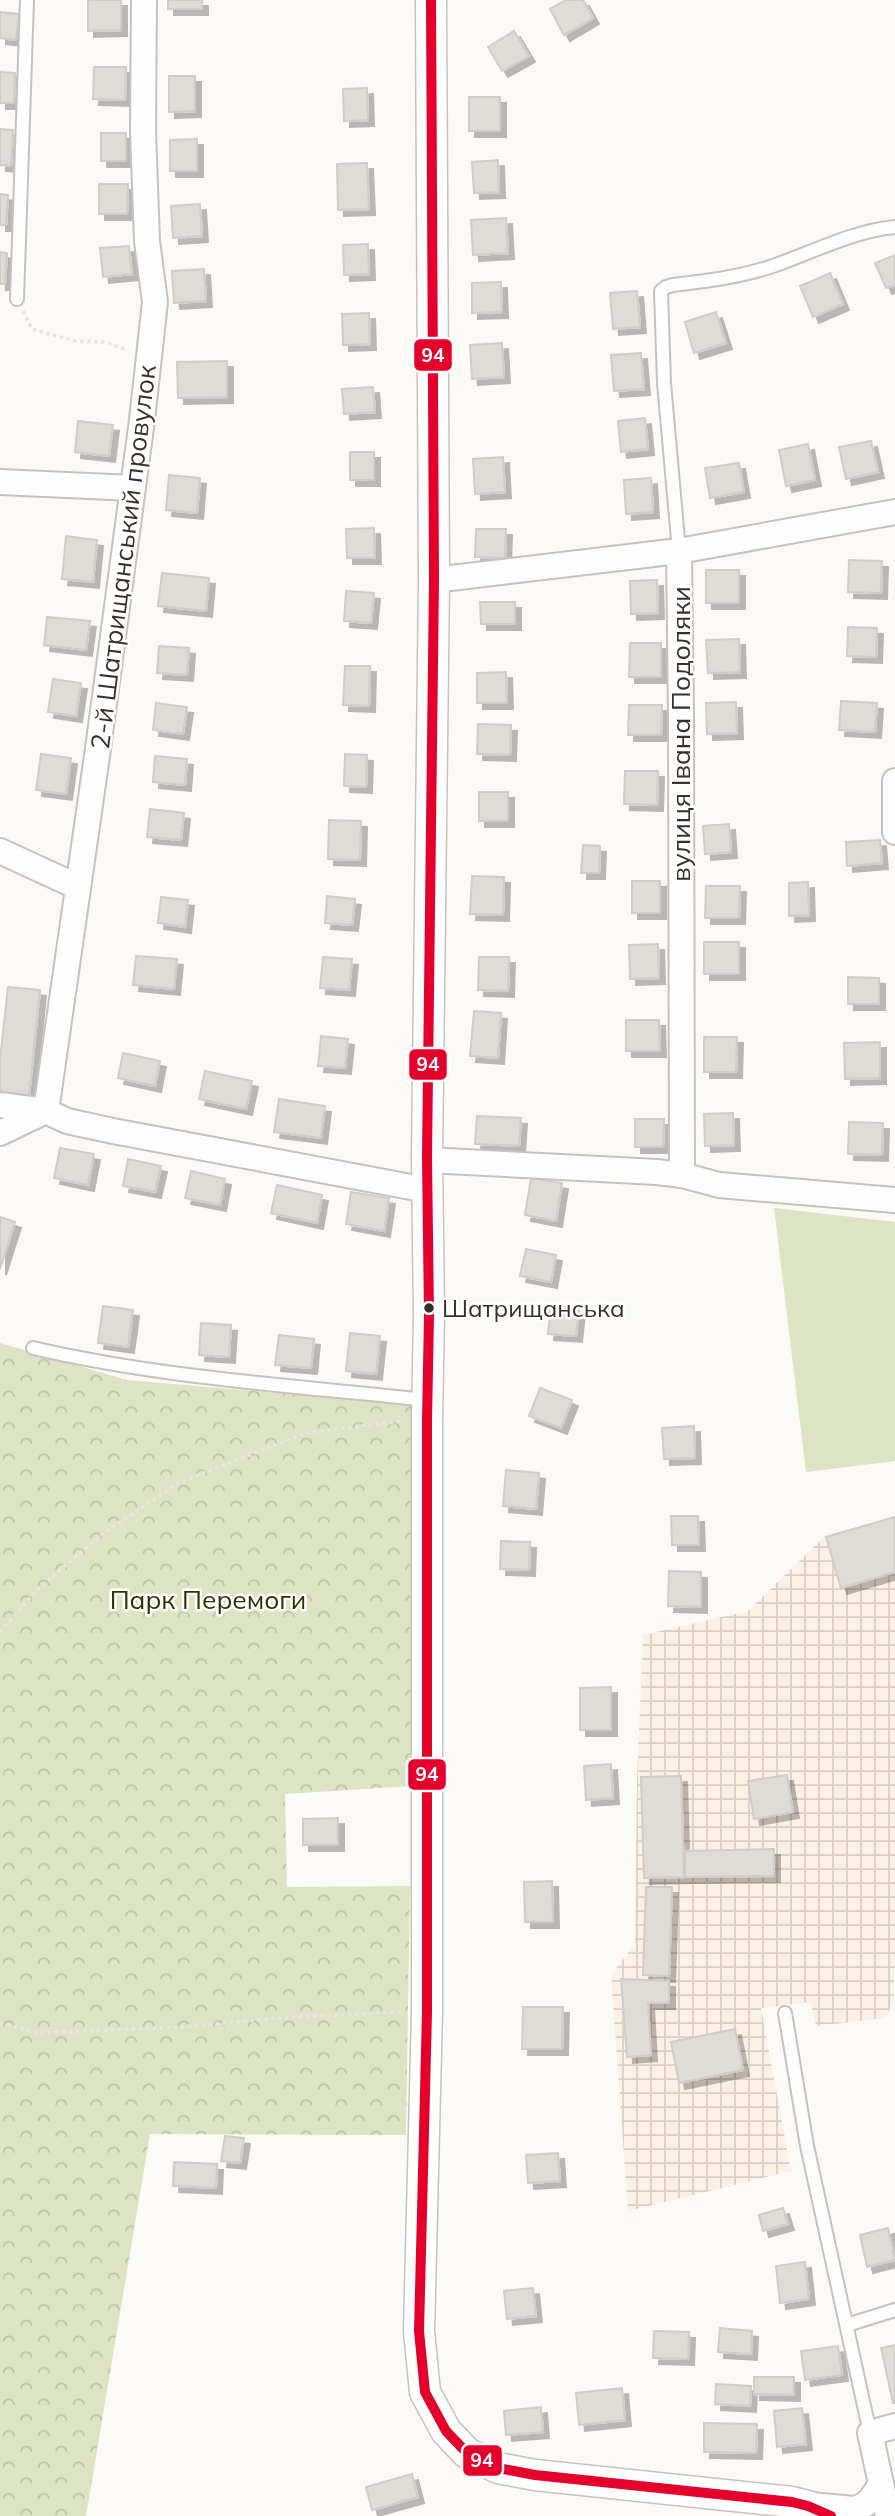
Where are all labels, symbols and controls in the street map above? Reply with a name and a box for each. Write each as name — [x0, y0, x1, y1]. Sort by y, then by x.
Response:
line badge: 94 — [413, 338, 453, 372]
text: 94 — [422, 343, 445, 367]
street label: 2-й Шатрищанський провулок — [83, 363, 163, 751]
street label: вулиця Івана Подоляки — [664, 586, 697, 882]
line badge: 94 — [408, 1048, 448, 1081]
text: 94 — [417, 1052, 440, 1076]
place label: Шатрищанська — [442, 1293, 625, 1323]
marker: Шатрищанська — [422, 1301, 436, 1315]
park label: Парк Перемоги — [110, 1583, 306, 1616]
line badge: 94 — [407, 1758, 447, 1791]
text: 94 — [416, 1762, 439, 1786]
line badge: 94 — [462, 2444, 503, 2477]
text: 94 — [471, 2448, 494, 2472]

